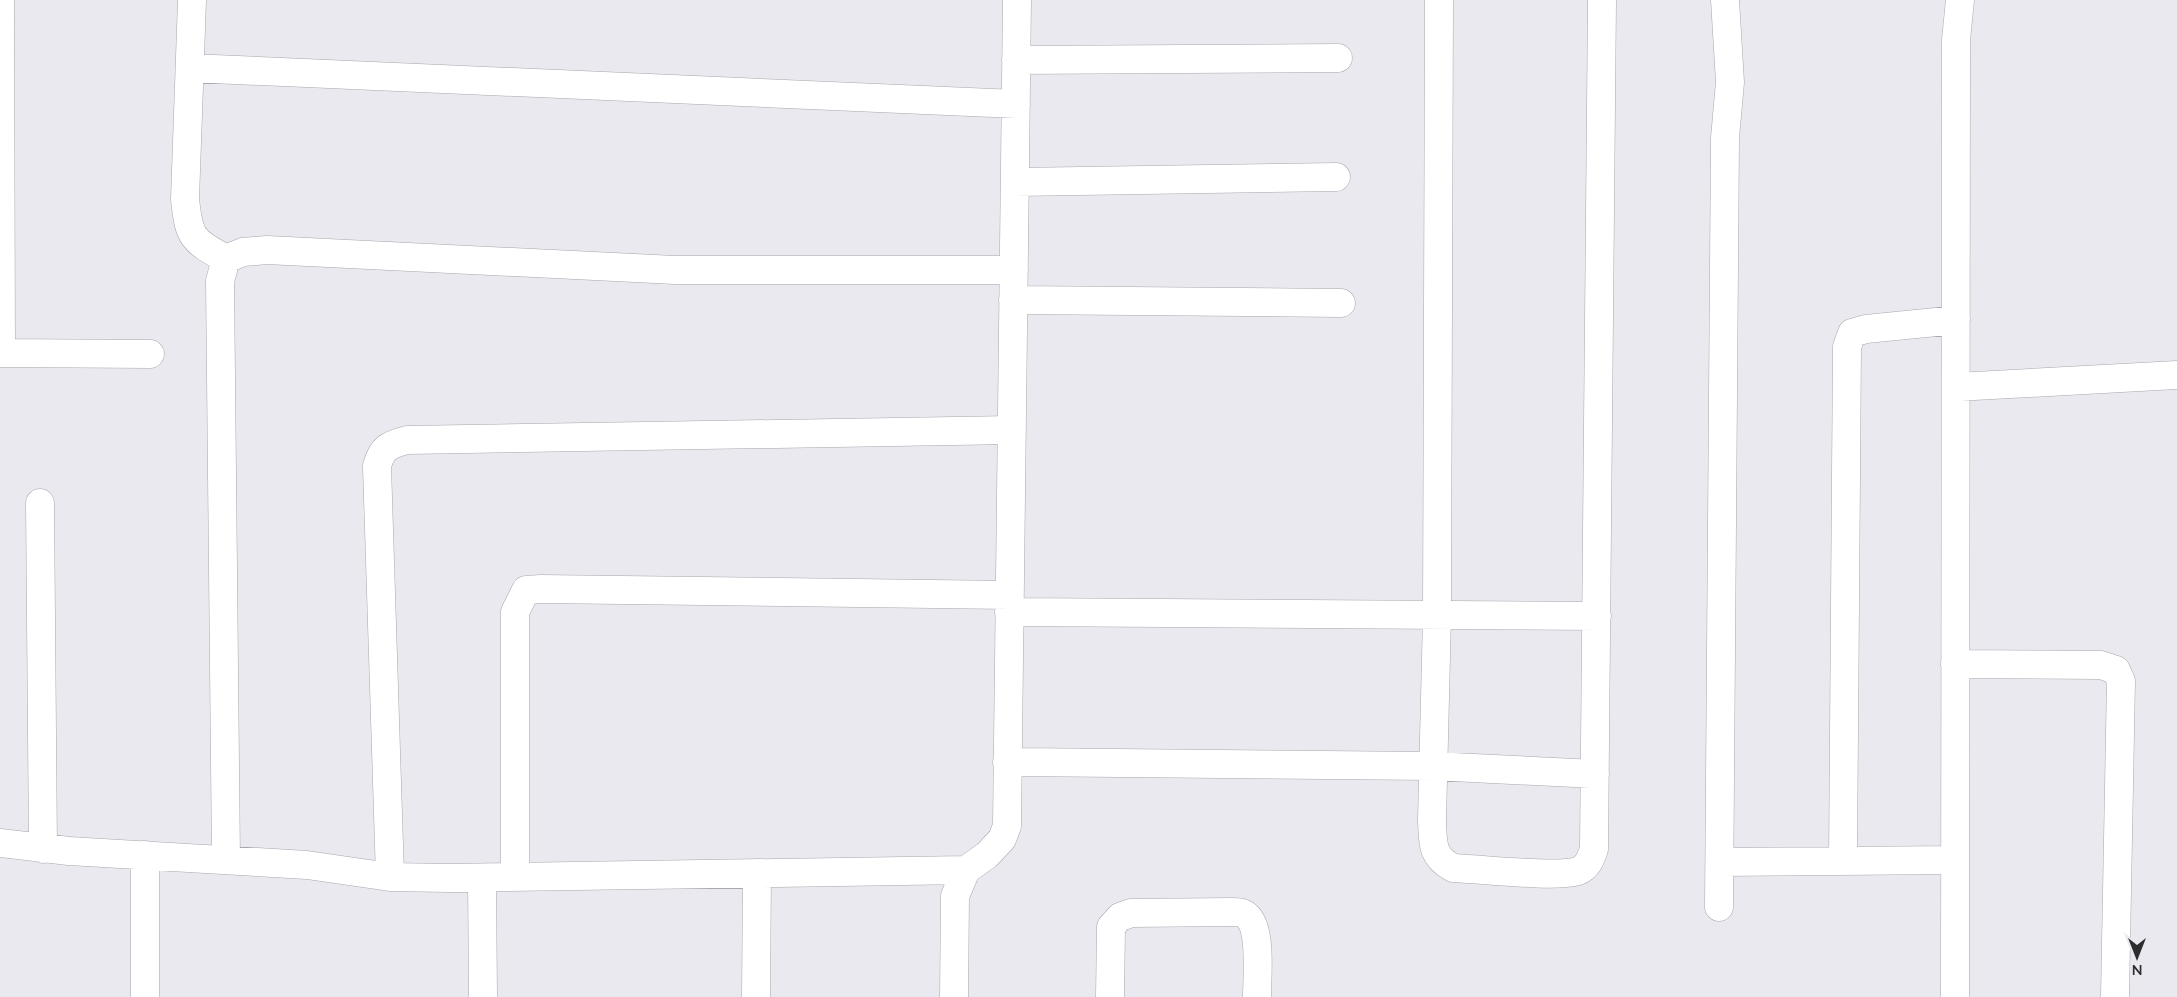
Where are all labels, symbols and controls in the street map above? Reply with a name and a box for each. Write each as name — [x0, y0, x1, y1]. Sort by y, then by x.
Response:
north arrow — [2112, 932, 2162, 982]
text: N — [2132, 962, 2142, 979]

